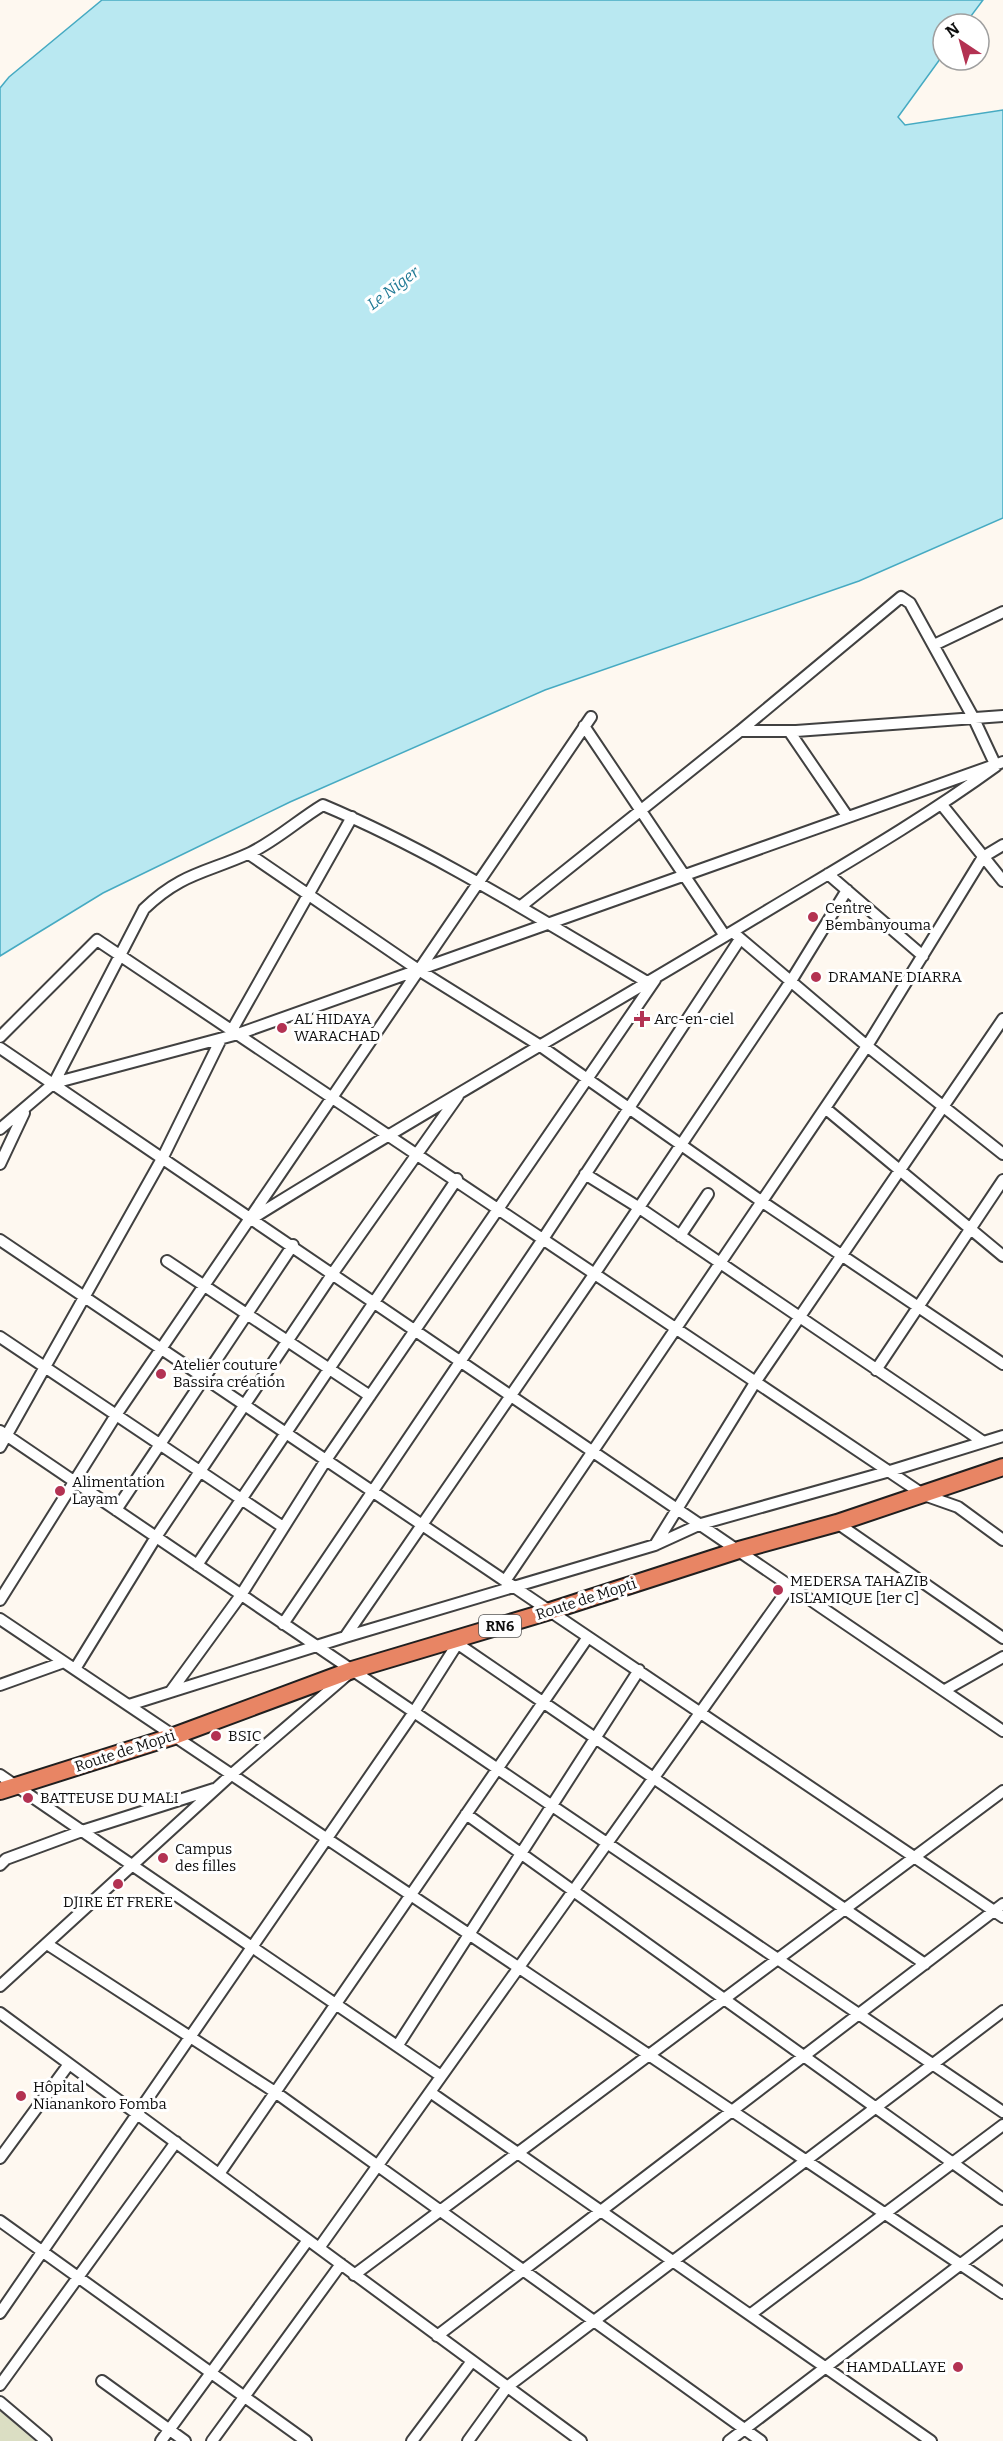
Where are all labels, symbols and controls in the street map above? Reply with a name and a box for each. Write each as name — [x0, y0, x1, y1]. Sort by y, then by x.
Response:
north arrow — [931, 12, 991, 72]
text: N — [942, 19, 963, 42]
water label: Le Niger — [363, 261, 424, 314]
place label: Centre Bembanyouma — [825, 899, 931, 934]
marker: Centre Bembanyouma — [806, 910, 820, 924]
place label: DRAMANE DIARRA — [828, 968, 962, 986]
marker: DRAMANE DIARRA — [809, 970, 823, 984]
place label: AL HIDAYA WARACHAD — [294, 1010, 380, 1045]
place label: Arc-en-ciel — [654, 1010, 734, 1028]
marker: Arc-en-ciel — [635, 1012, 649, 1026]
marker: AL HIDAYA WARACHAD — [275, 1021, 289, 1035]
place label: Atelier couture Bassira création — [173, 1356, 285, 1391]
marker: Atelier couture Bassira création — [154, 1367, 168, 1381]
place label: Alimentation Layam — [72, 1473, 165, 1508]
marker: Alimentation Layam — [53, 1484, 67, 1498]
place label: MEDERSA TAHAZIB ISLAMIQUE [1er C] — [790, 1572, 928, 1607]
street label: Route de Mopti — [533, 1574, 639, 1624]
marker: MEDERSA TAHAZIB ISLAMIQUE [1er C] — [771, 1583, 785, 1597]
road number: RN6 — [479, 1615, 521, 1637]
street label: Route de Mopti — [72, 1726, 178, 1776]
place label: BSIC — [228, 1727, 261, 1745]
marker: BSIC — [209, 1729, 223, 1743]
place label: BATTEUSE DU MALI — [40, 1789, 179, 1807]
marker: BATTEUSE DU MALI — [21, 1791, 35, 1805]
place label: Campus des filles — [175, 1840, 236, 1875]
marker: Campus des filles — [156, 1851, 170, 1865]
marker: DJIRE ET FRERE — [111, 1877, 125, 1891]
place label: DJIRE ET FRERE — [63, 1893, 173, 1911]
place label: Hôpital Nianankoro Fomba — [33, 2078, 167, 2113]
marker: Hôpital Nianankoro Fomba — [14, 2089, 28, 2103]
place label: HAMDALLAYE — [846, 2358, 946, 2376]
marker: HAMDALLAYE — [951, 2360, 965, 2374]

